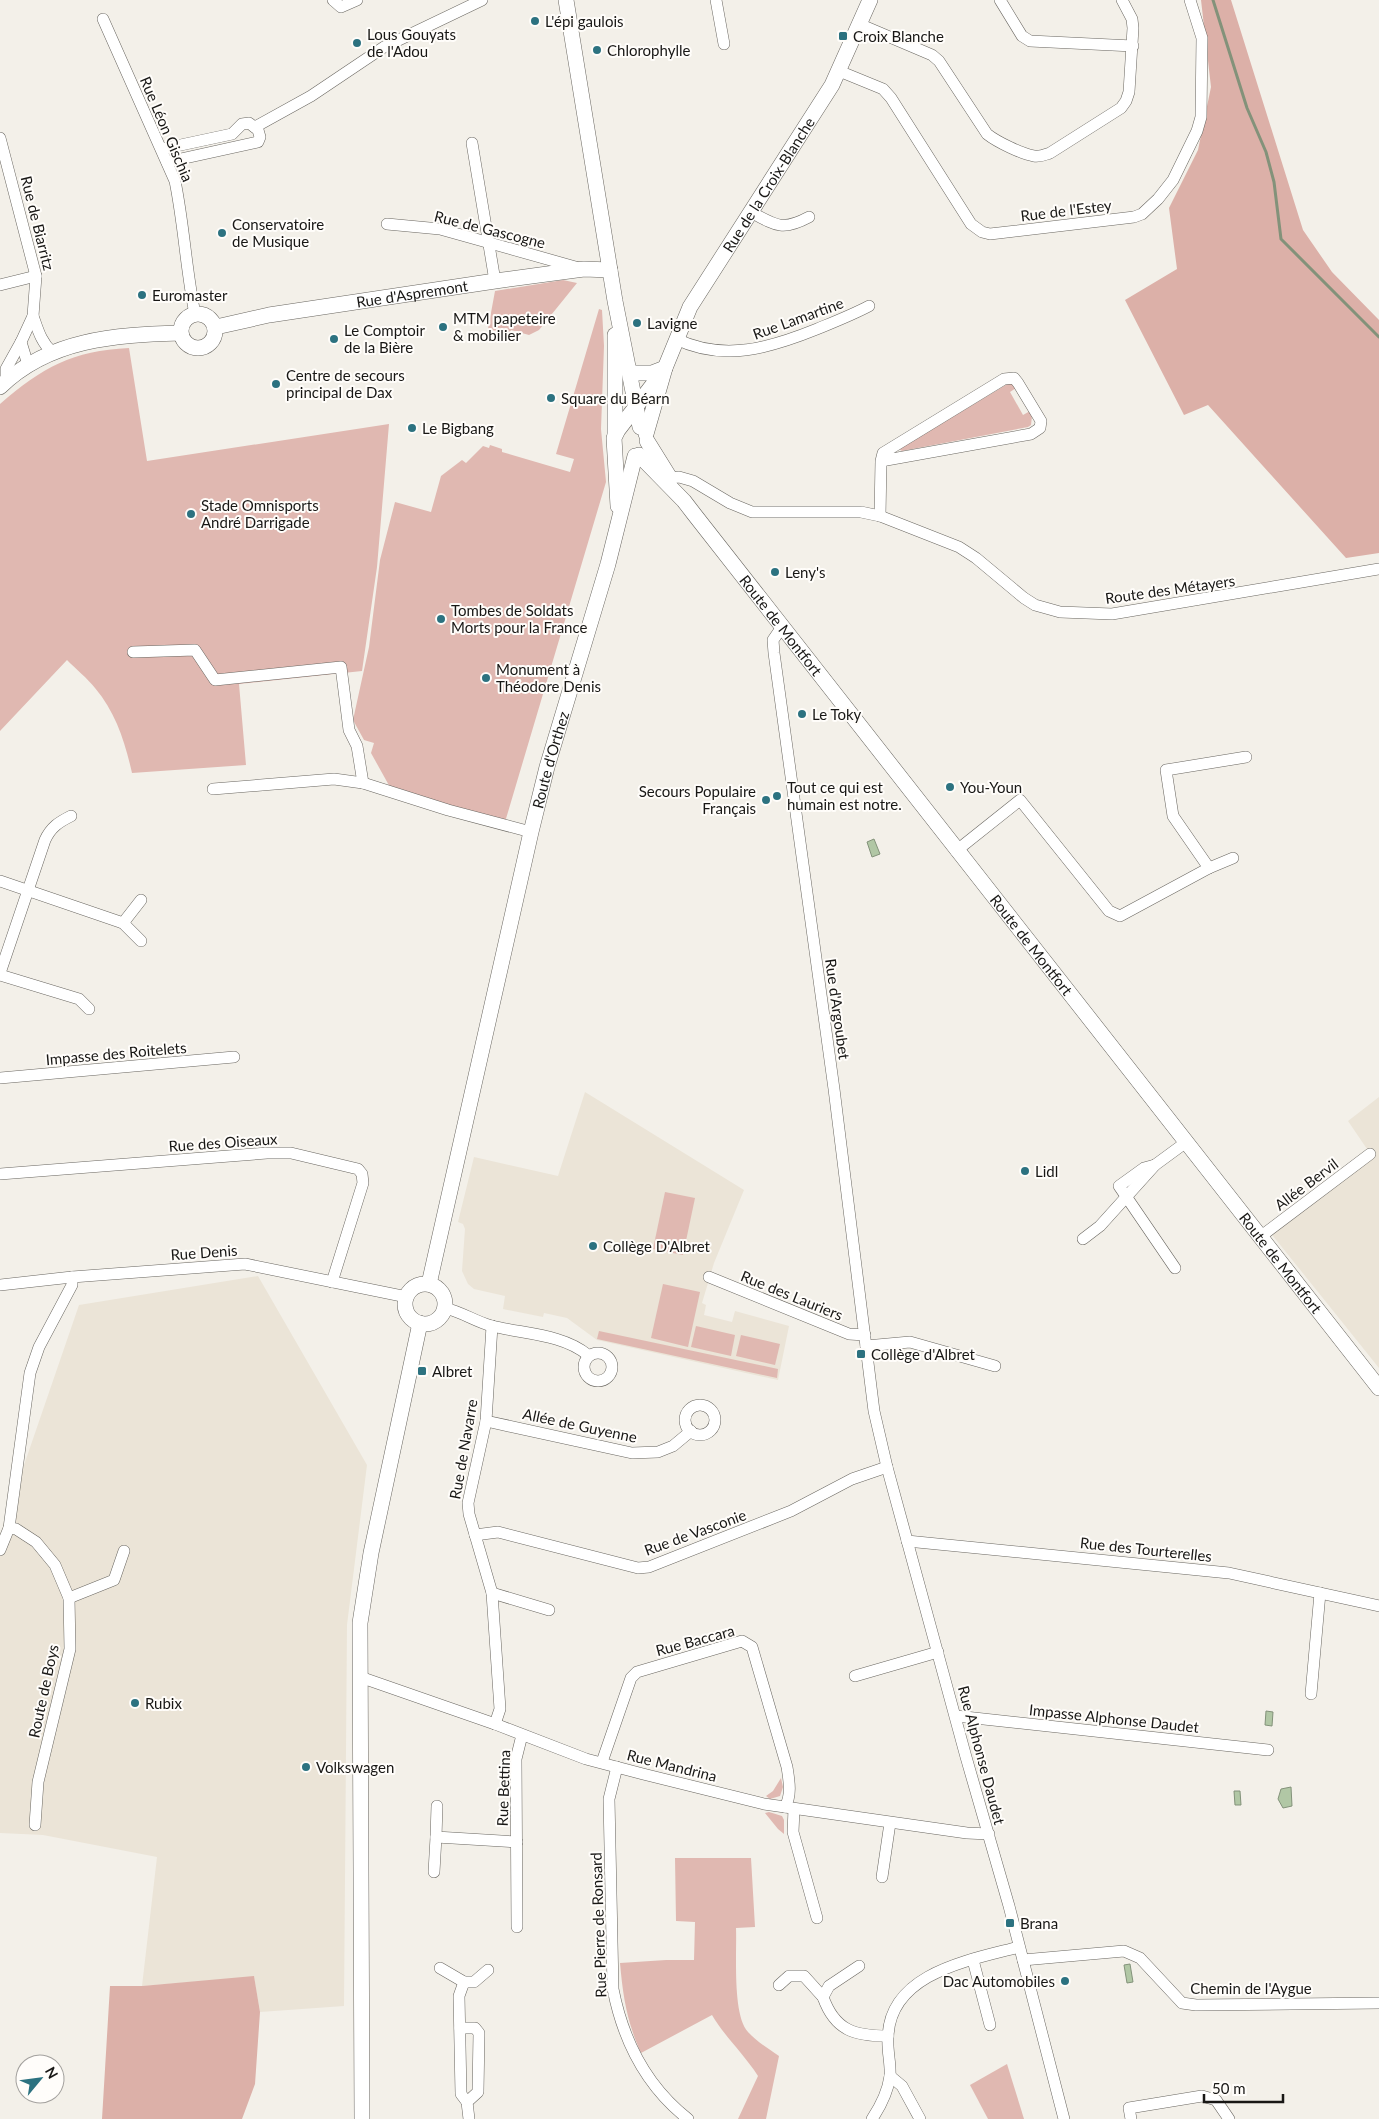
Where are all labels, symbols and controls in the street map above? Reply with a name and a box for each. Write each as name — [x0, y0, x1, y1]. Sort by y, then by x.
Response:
place label: L'épi gaulois — [545, 12, 624, 30]
marker: L'épi gaulois — [529, 15, 541, 27]
place label: Lous Gouyats de l'Adou — [367, 25, 456, 60]
place label: Croix Blanche — [853, 27, 944, 45]
marker: Croix Blanche — [837, 30, 849, 42]
marker: Lous Gouyats de l'Adou — [351, 37, 363, 49]
place label: Chlorophylle — [607, 41, 690, 59]
marker: Chlorophylle — [591, 44, 603, 56]
street label: Rue Léon Gischia — [137, 74, 197, 184]
street label: Rue de la Croix-Blanche — [719, 114, 818, 255]
street label: Rue de Biarritz — [18, 174, 58, 272]
street label: Rue de l'Estey — [1019, 195, 1113, 225]
street label: Rue de Gascogne — [433, 206, 547, 252]
place label: Conservatoire de Musique — [232, 215, 324, 250]
marker: Conservatoire de Musique — [216, 227, 228, 239]
street label: Rue d'Aspremont — [355, 276, 470, 311]
place label: Euromaster — [152, 286, 228, 304]
marker: Euromaster — [136, 289, 148, 301]
street label: Rue Lamartine — [750, 293, 846, 343]
place label: MTM papeteire & mobilier — [453, 309, 556, 344]
place label: Lavigne — [647, 314, 698, 332]
marker: Lavigne — [631, 317, 643, 329]
place label: Le Comptoir de la Bière — [344, 321, 425, 356]
marker: MTM papeteire & mobilier — [437, 321, 449, 333]
marker: Le Comptoir de la Bière — [328, 333, 340, 345]
place label: Centre de secours principal de Dax — [286, 366, 405, 401]
marker: Centre de secours principal de Dax — [270, 378, 282, 390]
place label: Square du Béarn — [561, 389, 670, 407]
marker: Square du Béarn — [545, 392, 557, 404]
place label: Le Bigbang — [422, 419, 494, 437]
marker: Le Bigbang — [406, 422, 418, 434]
place label: Stade Omnisports André Darrigade — [201, 496, 319, 531]
marker: Stade Omnisports André Darrigade — [185, 508, 197, 520]
place label: Leny's — [785, 563, 825, 581]
marker: Leny's — [769, 566, 781, 578]
street label: Route de Montfort — [736, 571, 827, 680]
street label: Route des Métayers — [1104, 571, 1236, 607]
place label: Tombes de Soldats Morts pour la France — [451, 601, 587, 636]
marker: Tombes de Soldats Morts pour la France — [435, 613, 447, 625]
place label: Monument à Théodore Denis — [496, 660, 601, 695]
marker: Monument à Théodore Denis — [480, 672, 492, 684]
place label: Le Toky — [812, 705, 862, 723]
marker: Le Toky — [796, 708, 808, 720]
street label: Route d'Orthez — [528, 709, 572, 810]
place label: Tout ce qui est humain est notre. — [787, 778, 902, 813]
place label: You-Youn — [960, 778, 1022, 796]
marker: You-Youn — [944, 781, 956, 793]
place label: Secours Populaire Français — [639, 782, 756, 817]
marker: Tout ce qui est humain est notre. — [771, 790, 783, 802]
marker: Secours Populaire Français — [760, 794, 772, 806]
street label: Route de Montfort — [987, 891, 1077, 999]
street label: Rue d'Argoubet — [822, 958, 854, 1061]
street label: Impasse des Roitelets — [45, 1038, 187, 1068]
street label: Rue des Oiseaux — [168, 1129, 279, 1155]
street label: Allée Bervil — [1271, 1154, 1341, 1214]
place label: Lidl — [1035, 1162, 1058, 1180]
marker: Lidl — [1019, 1165, 1031, 1177]
street label: Route de Montfort — [1236, 1209, 1326, 1317]
place label: Collège D'Albret — [603, 1237, 711, 1255]
marker: Collège D'Albret — [587, 1240, 599, 1252]
street label: Rue Denis — [170, 1241, 238, 1263]
street label: Rue des Lauriers — [738, 1266, 846, 1324]
place label: Collège d'Albret — [871, 1345, 976, 1363]
marker: Collège d'Albret — [855, 1348, 867, 1360]
place label: Albret — [432, 1362, 473, 1380]
marker: Albret — [416, 1365, 428, 1377]
street label: Rue de Navarre — [445, 1397, 481, 1501]
street label: Allée de Guyenne — [521, 1404, 639, 1446]
street label: Rue de Vasconie — [642, 1505, 749, 1559]
street label: Rue des Tourterelles — [1079, 1533, 1213, 1565]
street label: Rue Baccara — [654, 1621, 736, 1659]
street label: Route de Boys — [24, 1643, 62, 1739]
street label: Rue Alphonse Daudet — [955, 1684, 1009, 1827]
place label: Rubix — [145, 1694, 182, 1712]
marker: Rubix — [129, 1697, 141, 1709]
street label: Impasse Alphonse Daudet — [1028, 1700, 1200, 1736]
street label: Rue Mandrina — [625, 1745, 719, 1785]
street label: Rue Bettina — [493, 1749, 513, 1827]
place label: Volkswagen — [316, 1758, 394, 1776]
marker: Volkswagen — [300, 1761, 312, 1773]
street label: Rue Pierre de Ronsard — [586, 1852, 610, 1998]
place label: Brana — [1020, 1914, 1058, 1932]
marker: Brana — [1004, 1917, 1016, 1929]
place label: Dac Automobiles — [943, 1972, 1055, 1990]
marker: Dac Automobiles — [1059, 1975, 1071, 1987]
street label: Chemin de l'Aygue — [1190, 1979, 1312, 1997]
north arrow — [15, 2054, 65, 2104]
text: N — [42, 2064, 62, 2081]
scale bar — [1204, 2072, 1283, 2104]
text: 50 m — [1212, 2079, 1246, 2097]

